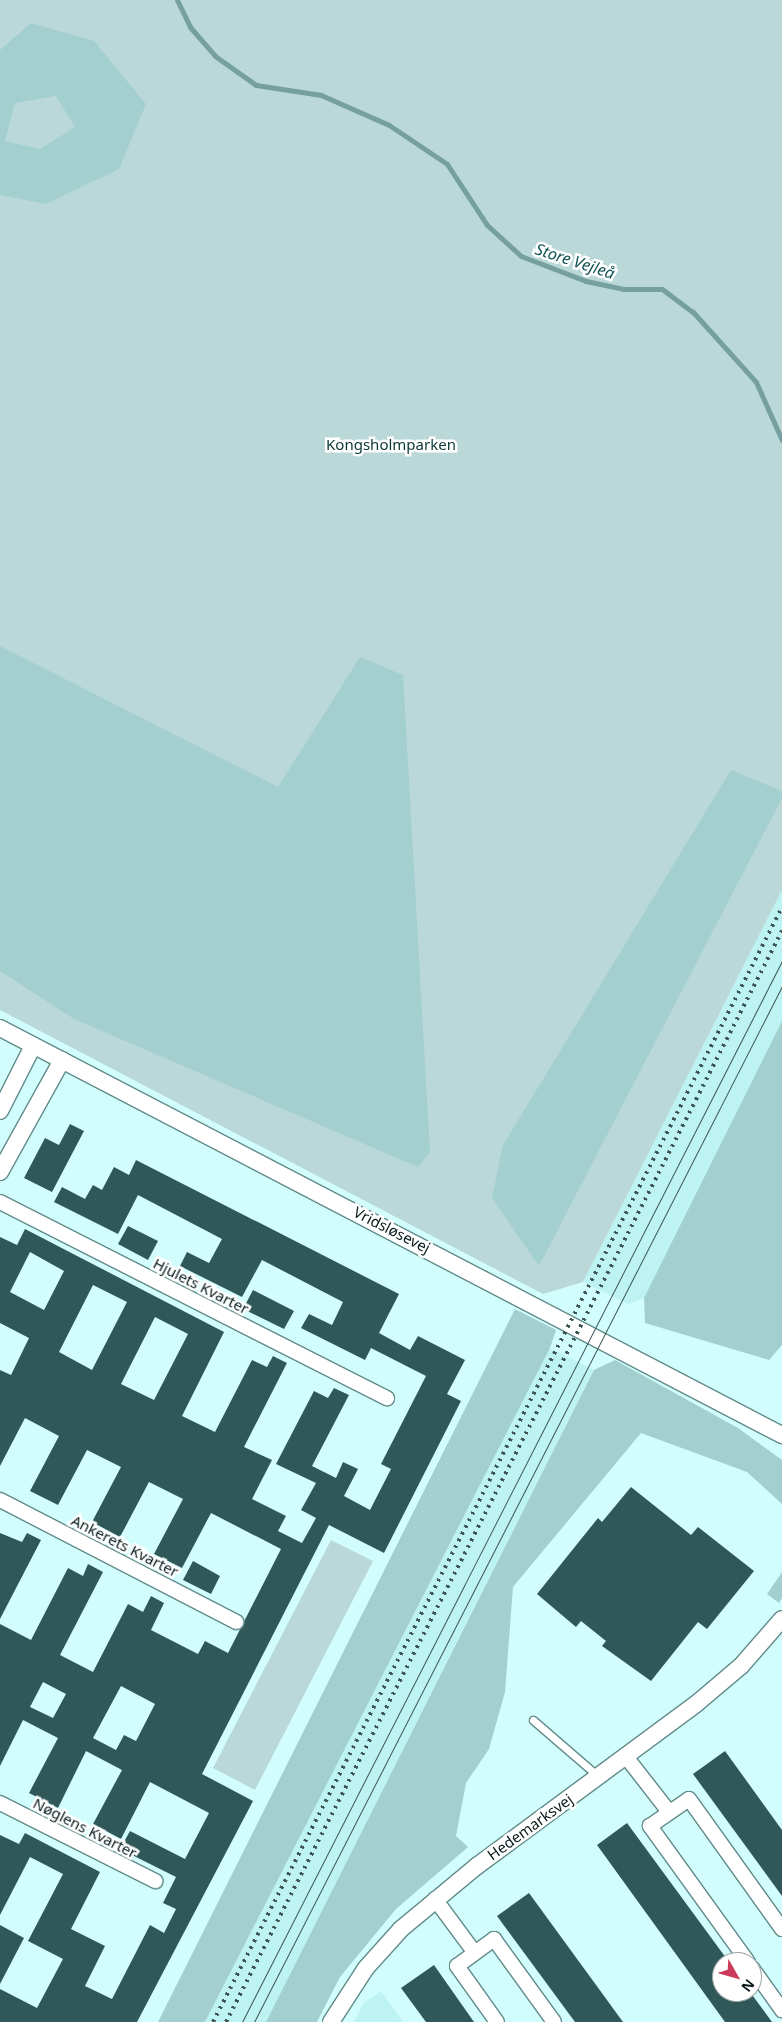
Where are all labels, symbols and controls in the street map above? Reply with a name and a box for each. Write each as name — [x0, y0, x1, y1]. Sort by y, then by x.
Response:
water label: Store Vejleå — [533, 239, 617, 283]
park label: Kongsholmparken — [326, 436, 456, 454]
street label: Vridsløsevej — [351, 1203, 433, 1257]
street label: Hjulets Kvarter — [150, 1254, 252, 1318]
street label: Ankerets Kvarter — [68, 1511, 182, 1581]
street label: Hedemarksvej — [484, 1790, 576, 1864]
street label: Nøglens Kvarter — [30, 1794, 140, 1862]
north arrow — [712, 1952, 762, 2002]
text: N — [737, 1976, 759, 1996]

